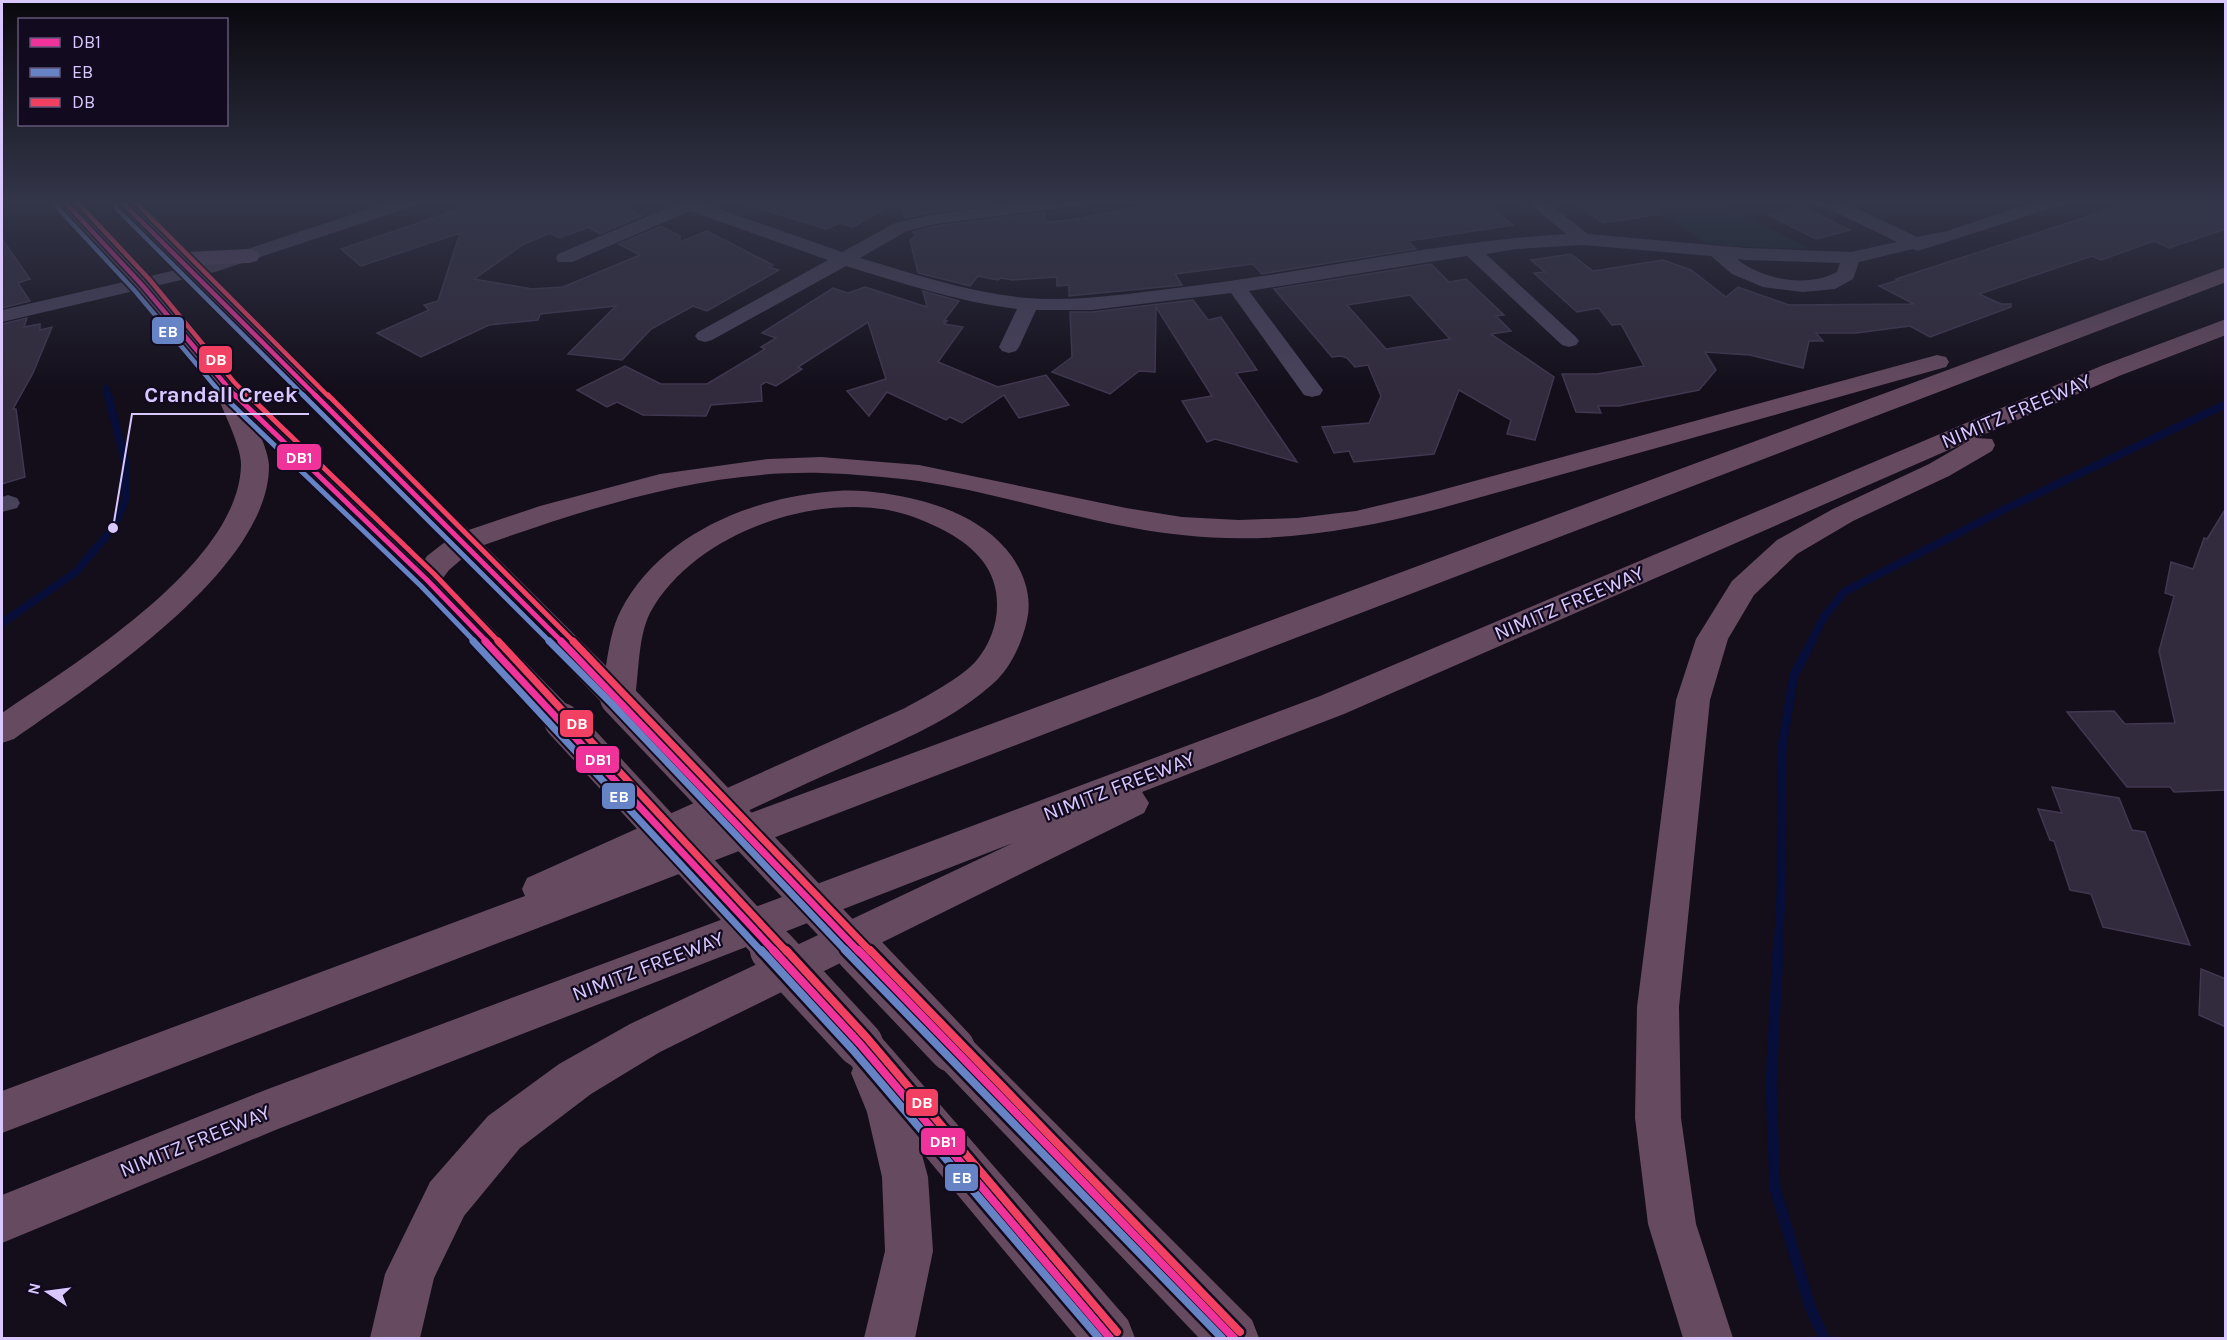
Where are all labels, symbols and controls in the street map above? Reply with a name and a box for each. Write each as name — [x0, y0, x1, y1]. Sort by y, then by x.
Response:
legend — [18, 18, 228, 126]
text: DB1 — [72, 31, 101, 53]
text: EB — [72, 61, 93, 83]
text: DB — [72, 91, 95, 113]
line badge: EB — [151, 316, 185, 345]
text: EB — [158, 322, 178, 341]
line badge: DB — [198, 345, 233, 374]
text: DB — [205, 350, 227, 369]
street label: NIMITZ FREEWAY — [1937, 368, 2095, 453]
callout: Crandall Creek — [132, 374, 309, 414]
text: Crandall Creek — [144, 382, 298, 408]
line badge: DB1 — [276, 443, 322, 471]
text: DB1 — [285, 448, 313, 467]
street label: NIMITZ FREEWAY — [1490, 560, 1648, 645]
line badge: DB — [559, 709, 594, 738]
text: DB — [566, 714, 588, 733]
line badge: DB1 — [575, 745, 620, 774]
street label: NIMITZ FREEWAY — [1040, 746, 1199, 826]
text: DB1 — [584, 750, 612, 769]
line badge: EB — [601, 782, 636, 810]
text: EB — [609, 787, 629, 806]
street label: NIMITZ FREEWAY — [569, 926, 728, 1006]
line badge: DB — [905, 1088, 939, 1117]
text: DB — [911, 1093, 933, 1112]
street label: NIMITZ FREEWAY — [116, 1100, 274, 1182]
line badge: DB1 — [920, 1127, 966, 1156]
text: DB1 — [929, 1132, 957, 1151]
line badge: EB — [944, 1163, 979, 1192]
text: EB — [952, 1168, 972, 1187]
north arrow — [18, 1262, 78, 1322]
text: N — [23, 1281, 44, 1296]

